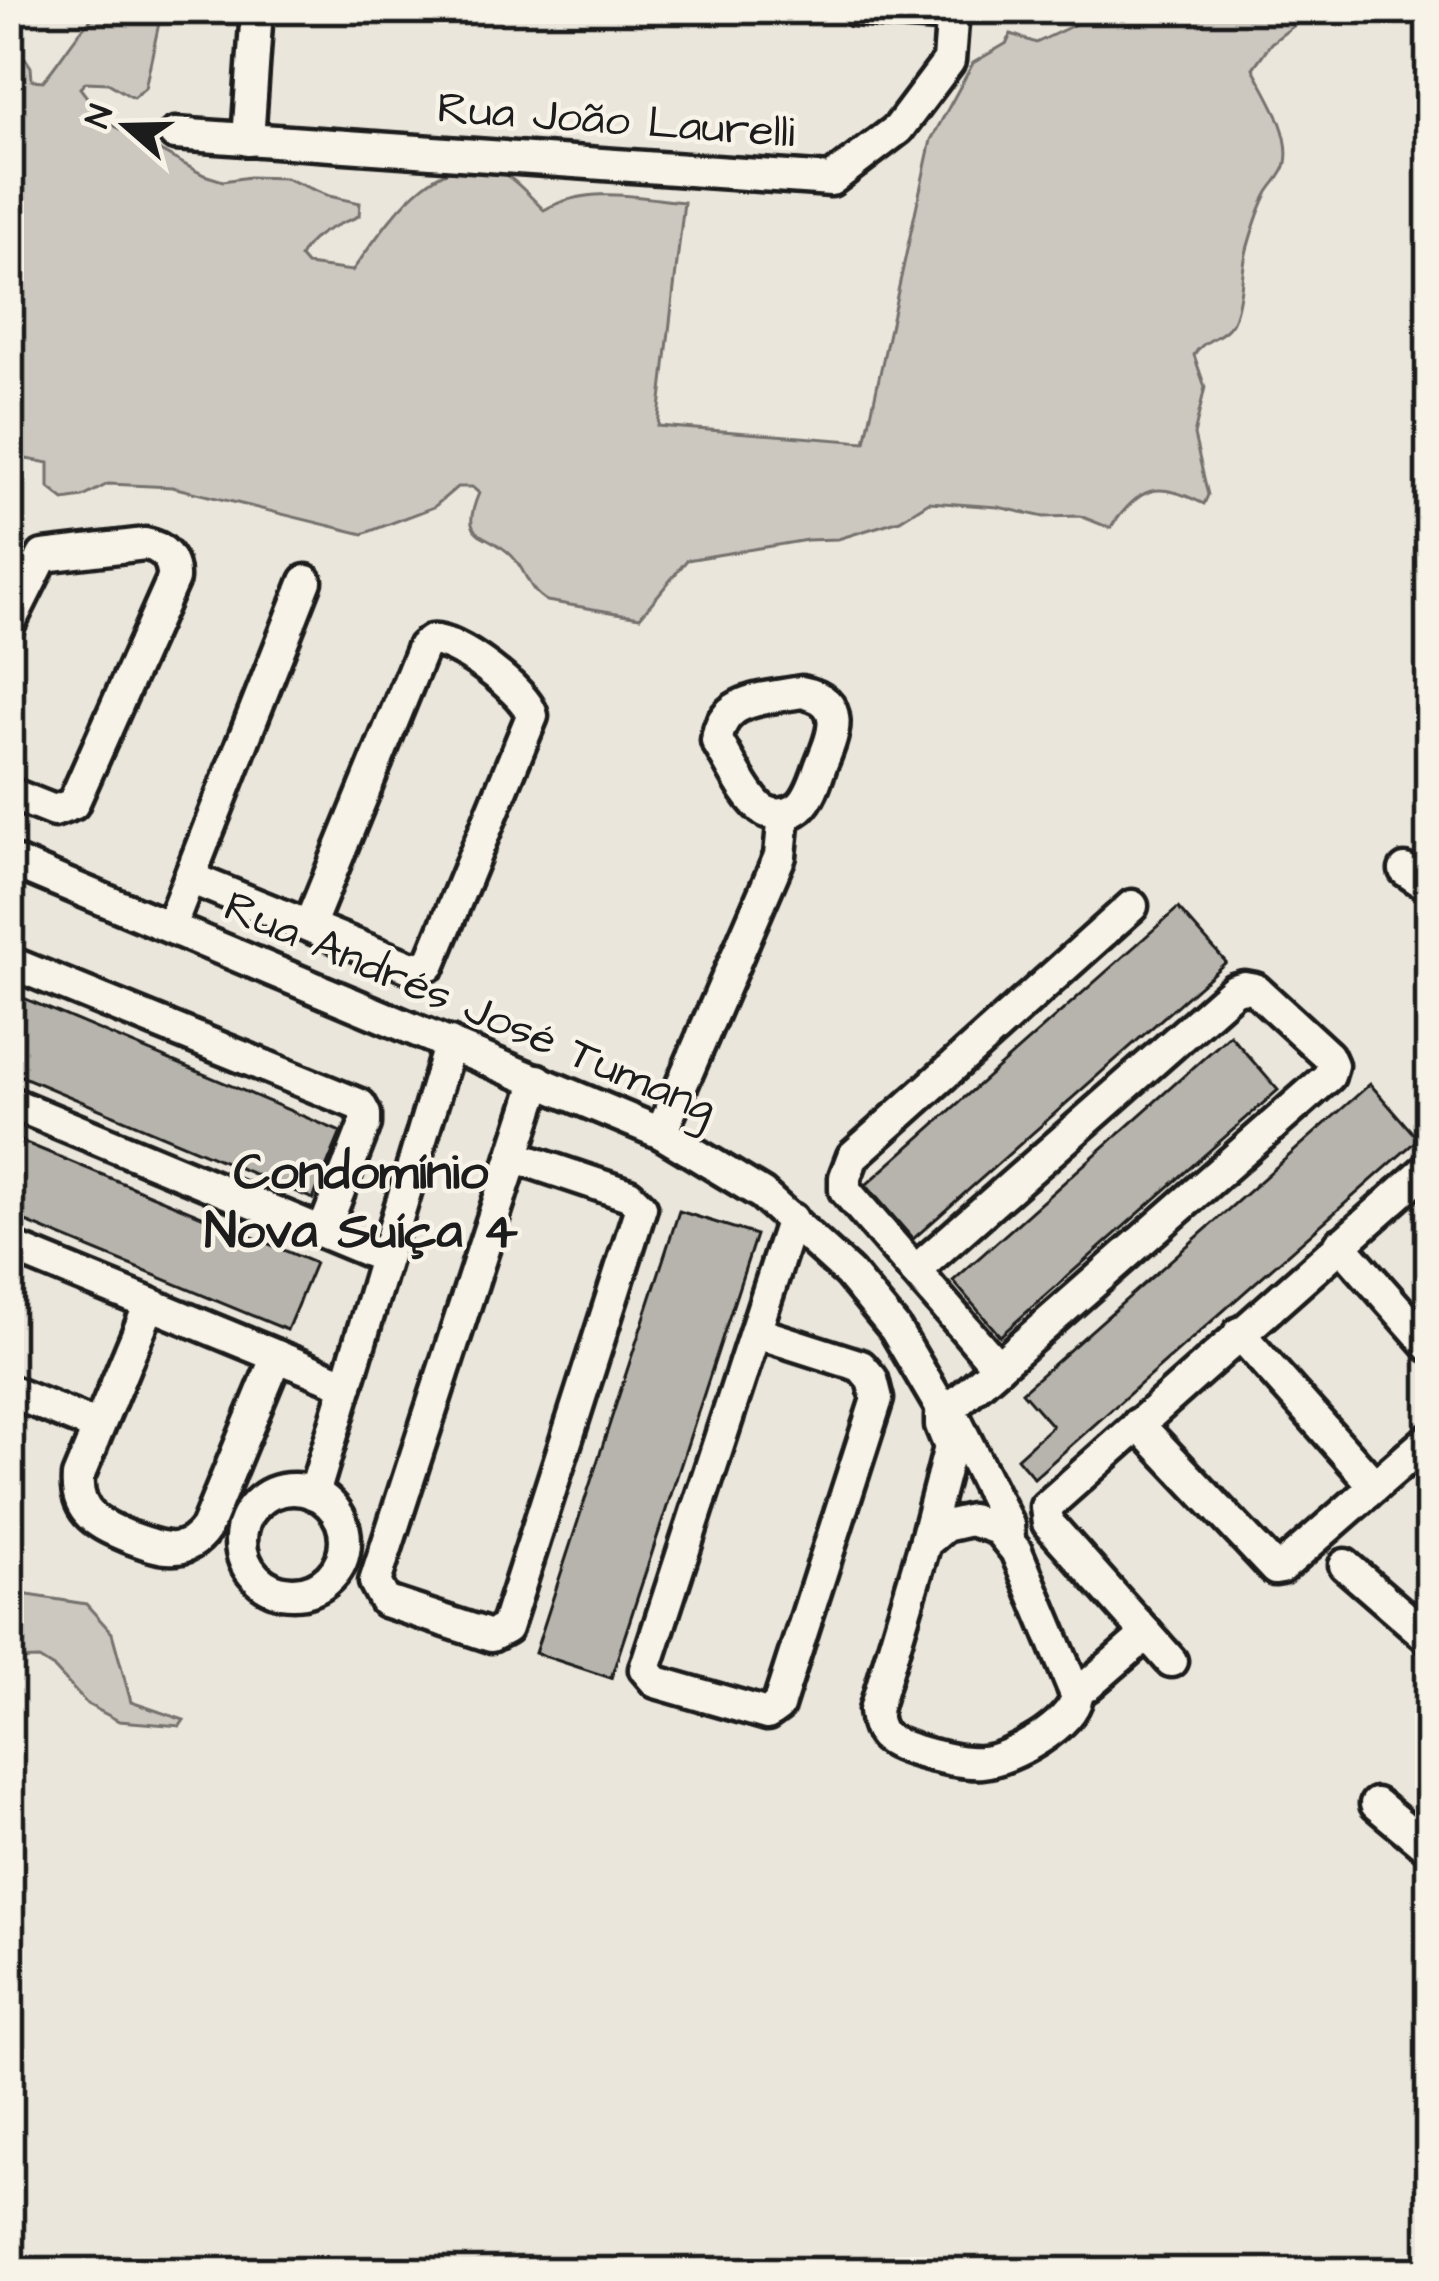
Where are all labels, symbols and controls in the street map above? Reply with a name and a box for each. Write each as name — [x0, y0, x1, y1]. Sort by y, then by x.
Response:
north arrow — [66, 66, 186, 186]
street label: Rua João Laurelli — [435, 78, 797, 164]
text: N — [75, 99, 125, 134]
street label: Rua Andrés José Tumang — [215, 876, 725, 1140]
district label: Condomínio Nova Suíça 4 — [204, 1138, 518, 1268]

